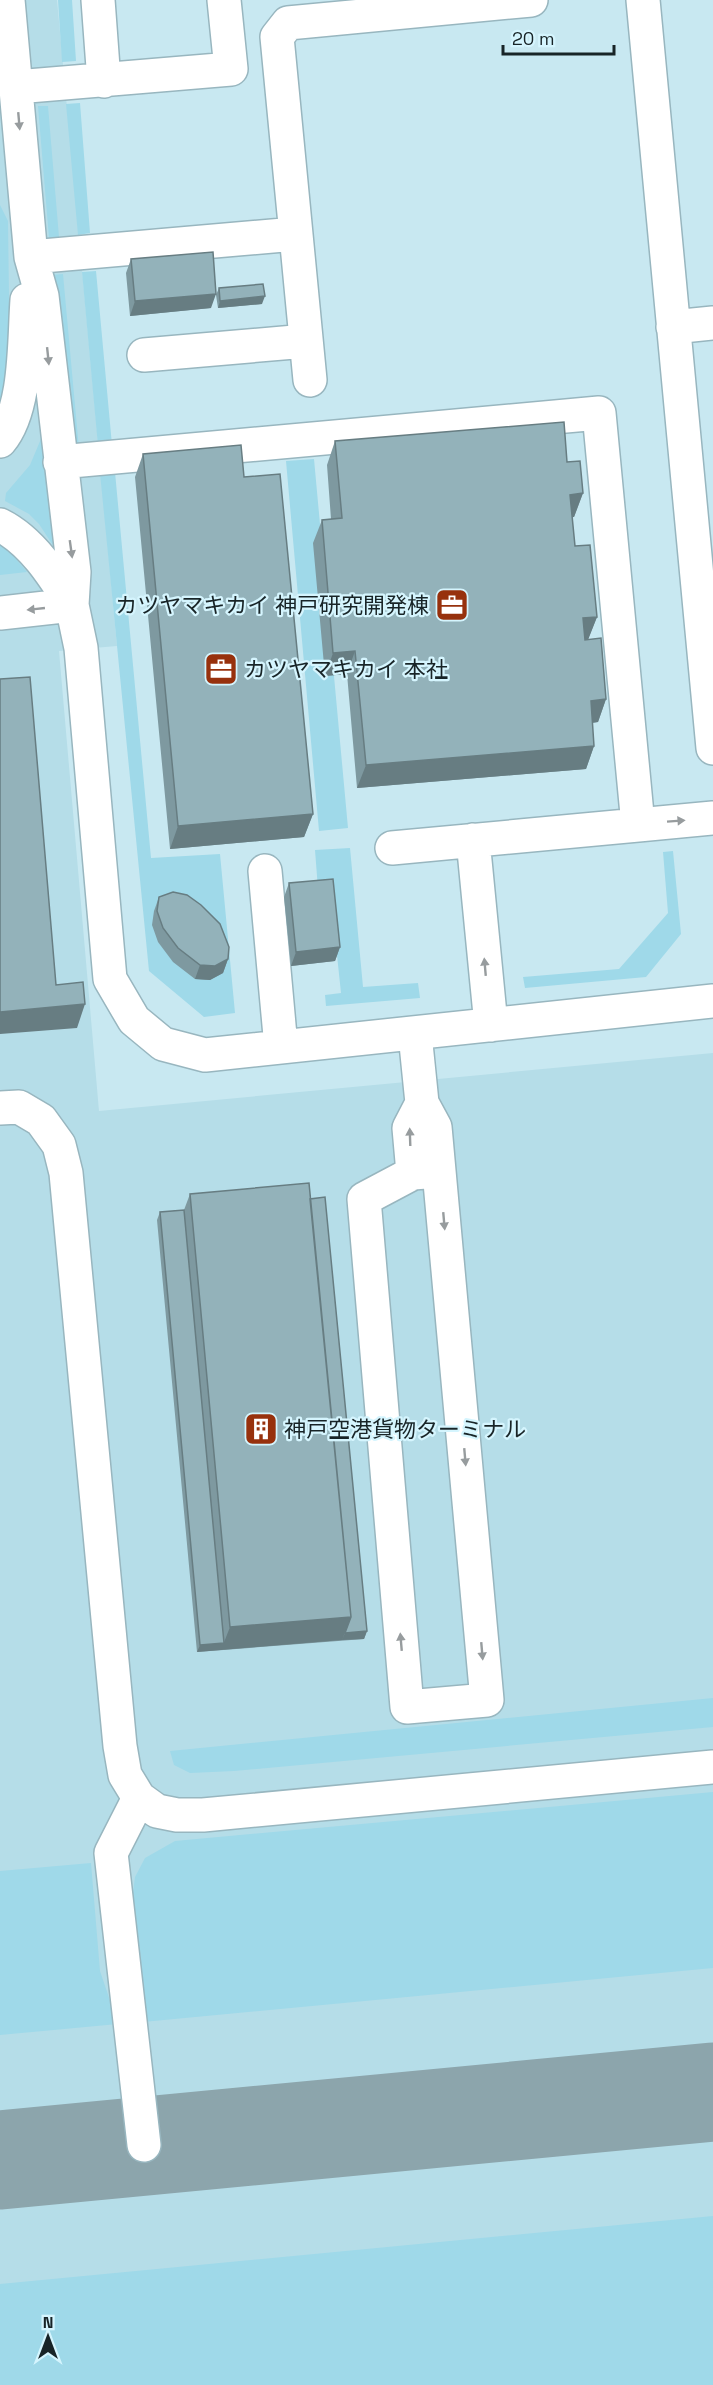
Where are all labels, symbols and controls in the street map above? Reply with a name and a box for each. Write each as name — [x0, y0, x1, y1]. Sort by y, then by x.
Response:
scale bar — [503, 18, 614, 56]
text: 20 m — [512, 27, 555, 50]
one-way arrow — [14, 112, 24, 131]
one-way arrow — [43, 346, 53, 365]
one-way arrow — [67, 540, 76, 559]
office icon: カツヤマキカイ 神戸研究開発棟 — [434, 587, 470, 623]
place label: カツヤマキカイ 神戸研究開発棟 — [115, 591, 429, 619]
one-way arrow — [27, 604, 46, 614]
office icon: カツヤマキカイ 本社 — [203, 651, 239, 687]
place label: カツヤマキカイ 本社 — [244, 655, 448, 683]
one-way arrow — [666, 817, 685, 826]
one-way arrow — [480, 957, 490, 976]
one-way arrow — [405, 1127, 415, 1146]
one-way arrow — [439, 1211, 449, 1230]
building icon: 神戸空港貨物ターミナル — [243, 1411, 279, 1447]
place label: 神戸空港貨物ターミナル — [284, 1415, 526, 1443]
one-way arrow — [460, 1447, 470, 1466]
one-way arrow — [396, 1632, 406, 1651]
one-way arrow — [477, 1642, 487, 1661]
north arrow — [18, 2307, 78, 2367]
text: N — [43, 2312, 53, 2333]

